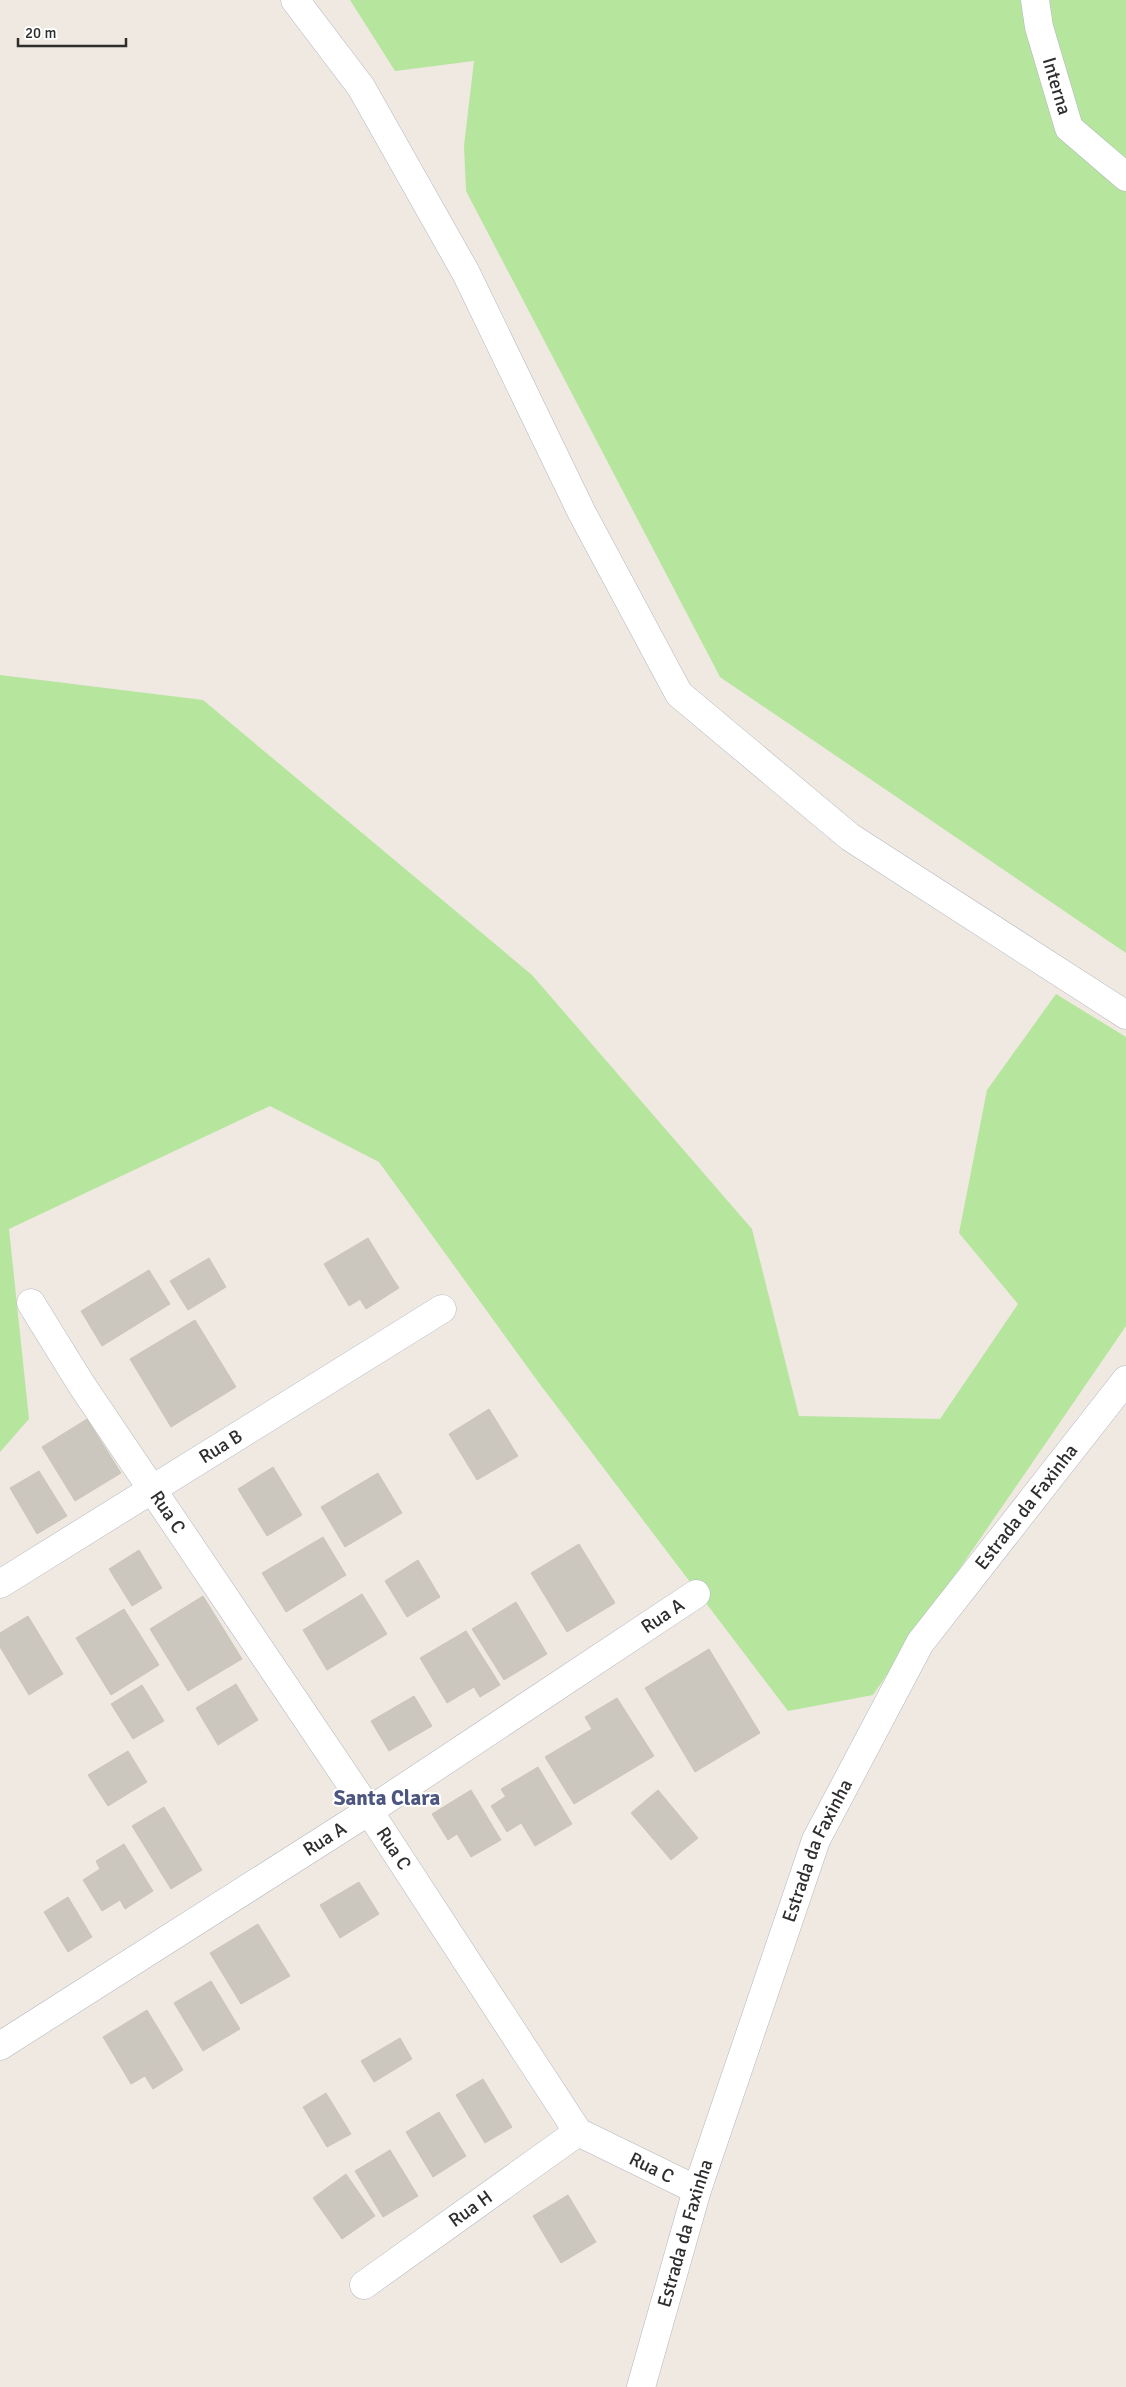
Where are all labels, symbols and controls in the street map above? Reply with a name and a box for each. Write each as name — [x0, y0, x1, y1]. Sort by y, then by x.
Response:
scale bar — [18, 15, 125, 47]
text: 20 m — [25, 24, 56, 42]
street label: Interna — [1037, 54, 1076, 118]
street label: Rua B — [195, 1424, 247, 1469]
street label: Estrada da Faxinha — [970, 1439, 1083, 1575]
street label: Rua C — [145, 1486, 191, 1538]
street label: Rua A — [637, 1593, 689, 1639]
street label: Estrada da Faxinha — [777, 1775, 858, 1925]
district label: Santa Clara — [334, 1785, 440, 1811]
street label: Rua A — [299, 1816, 351, 1862]
street label: Rua C — [371, 1822, 416, 1875]
street label: Rua C — [625, 2147, 678, 2189]
street label: Estrada da Faxinha — [652, 2156, 719, 2310]
street label: Rua H — [444, 2185, 497, 2233]

